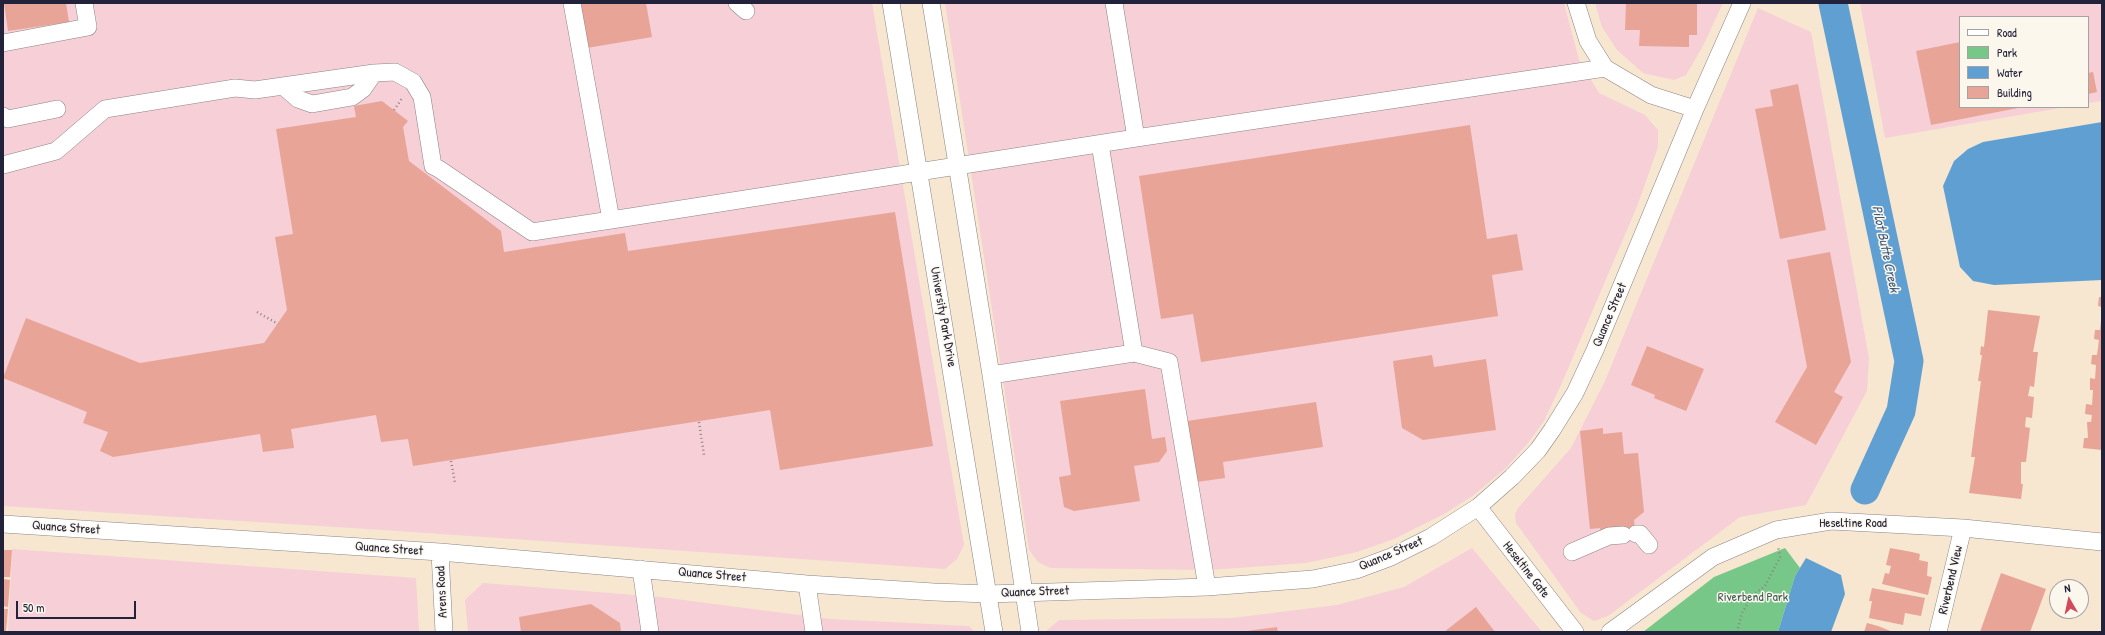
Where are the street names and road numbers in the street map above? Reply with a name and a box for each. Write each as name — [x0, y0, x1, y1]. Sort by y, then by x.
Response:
street label: University Park Drive — [927, 266, 959, 368]
street label: Quance Street — [1590, 281, 1630, 349]
street label: Heseltine Road — [1819, 516, 1887, 532]
street label: Quance Street — [31, 518, 101, 538]
street label: Quance Street — [1357, 534, 1425, 574]
street label: Quance Street — [354, 539, 424, 559]
street label: Heseltine Gate — [1499, 539, 1553, 601]
street label: Riverbend View — [1936, 544, 1966, 616]
street label: Quance Street — [677, 564, 747, 586]
street label: Arens Road — [433, 566, 451, 618]
street label: Quance Street — [1001, 583, 1069, 601]

